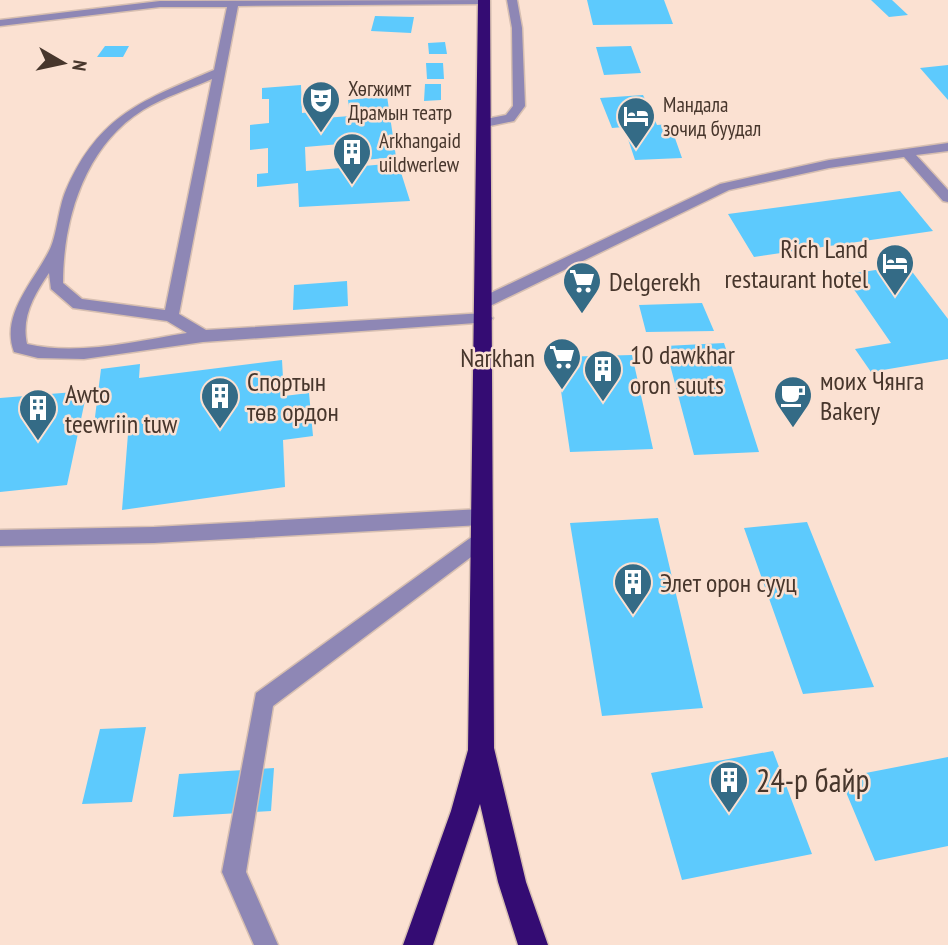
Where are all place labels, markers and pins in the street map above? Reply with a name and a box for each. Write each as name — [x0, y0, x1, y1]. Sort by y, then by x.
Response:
place label: Хөгжимт Драмын театр — [348, 75, 452, 126]
theatre icon: Хөгжимт Драмын театр — [300, 79, 342, 134]
place label: Мандала зочид буудал — [663, 91, 761, 142]
hotel icon: Мандала зочид буудал — [615, 95, 657, 150]
place label: Arkhangaid uildwerlew — [379, 127, 461, 178]
building icon: Arkhangaid uildwerlew — [331, 131, 373, 186]
place label: Rich Land restaurant hotel — [725, 232, 868, 295]
hotel icon: Rich Land restaurant hotel — [874, 242, 916, 297]
supermarket icon: Delgerekh — [561, 260, 603, 315]
place label: Delgerekh — [609, 265, 701, 298]
supermarket icon: Narkhan — [541, 336, 583, 391]
place label: 10 dawkhar oron suuts — [630, 338, 735, 401]
place label: Narkhan — [460, 341, 535, 374]
building icon: 10 dawkhar oron suuts — [582, 348, 624, 403]
place label: моих Чянга Bakery — [820, 364, 924, 427]
place label: Спортын төв ордон — [247, 365, 339, 428]
cafe icon: моих Чянга Bakery — [772, 374, 814, 429]
building icon: Спортын төв ордон — [199, 375, 241, 430]
place label: Awto teewriin tuw — [65, 377, 178, 440]
building icon: Awto teewriin tuw — [17, 387, 59, 442]
building icon: Элет орон сууц — [612, 561, 654, 616]
place label: Элет орон сууц — [660, 566, 797, 599]
building icon: 24-р байр — [708, 759, 750, 814]
place label: 24-р байр — [756, 759, 869, 801]

